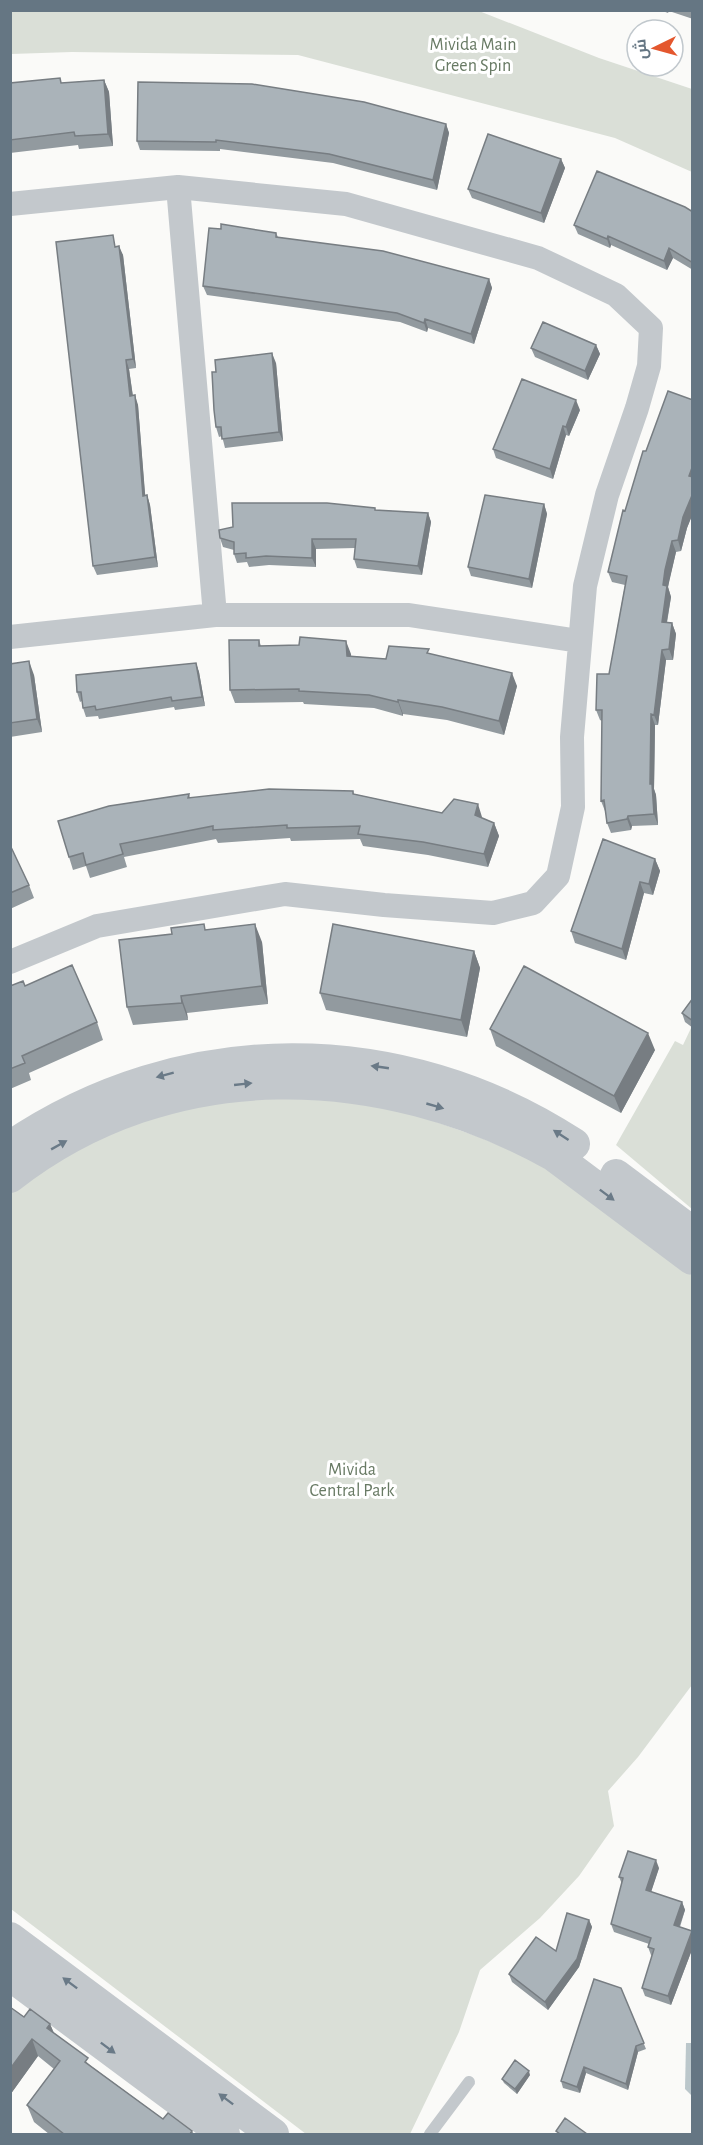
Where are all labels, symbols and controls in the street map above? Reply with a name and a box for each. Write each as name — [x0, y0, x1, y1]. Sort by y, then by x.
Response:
north arrow — [625, 18, 685, 78]
park label: Mivida Main Green Spin — [429, 36, 517, 75]
text: ش — [631, 38, 651, 60]
one-way arrow — [370, 1063, 389, 1072]
one-way arrow — [156, 1071, 175, 1081]
one-way arrow — [234, 1079, 253, 1089]
one-way arrow — [426, 1102, 444, 1111]
one-way arrow — [553, 1129, 569, 1141]
one-way arrow — [51, 1140, 68, 1150]
one-way arrow — [598, 1189, 614, 1201]
park label: Mivida Central Park — [310, 1461, 395, 1500]
one-way arrow — [62, 1977, 77, 1989]
one-way arrow — [100, 2041, 115, 2053]
one-way arrow — [218, 2094, 233, 2106]

